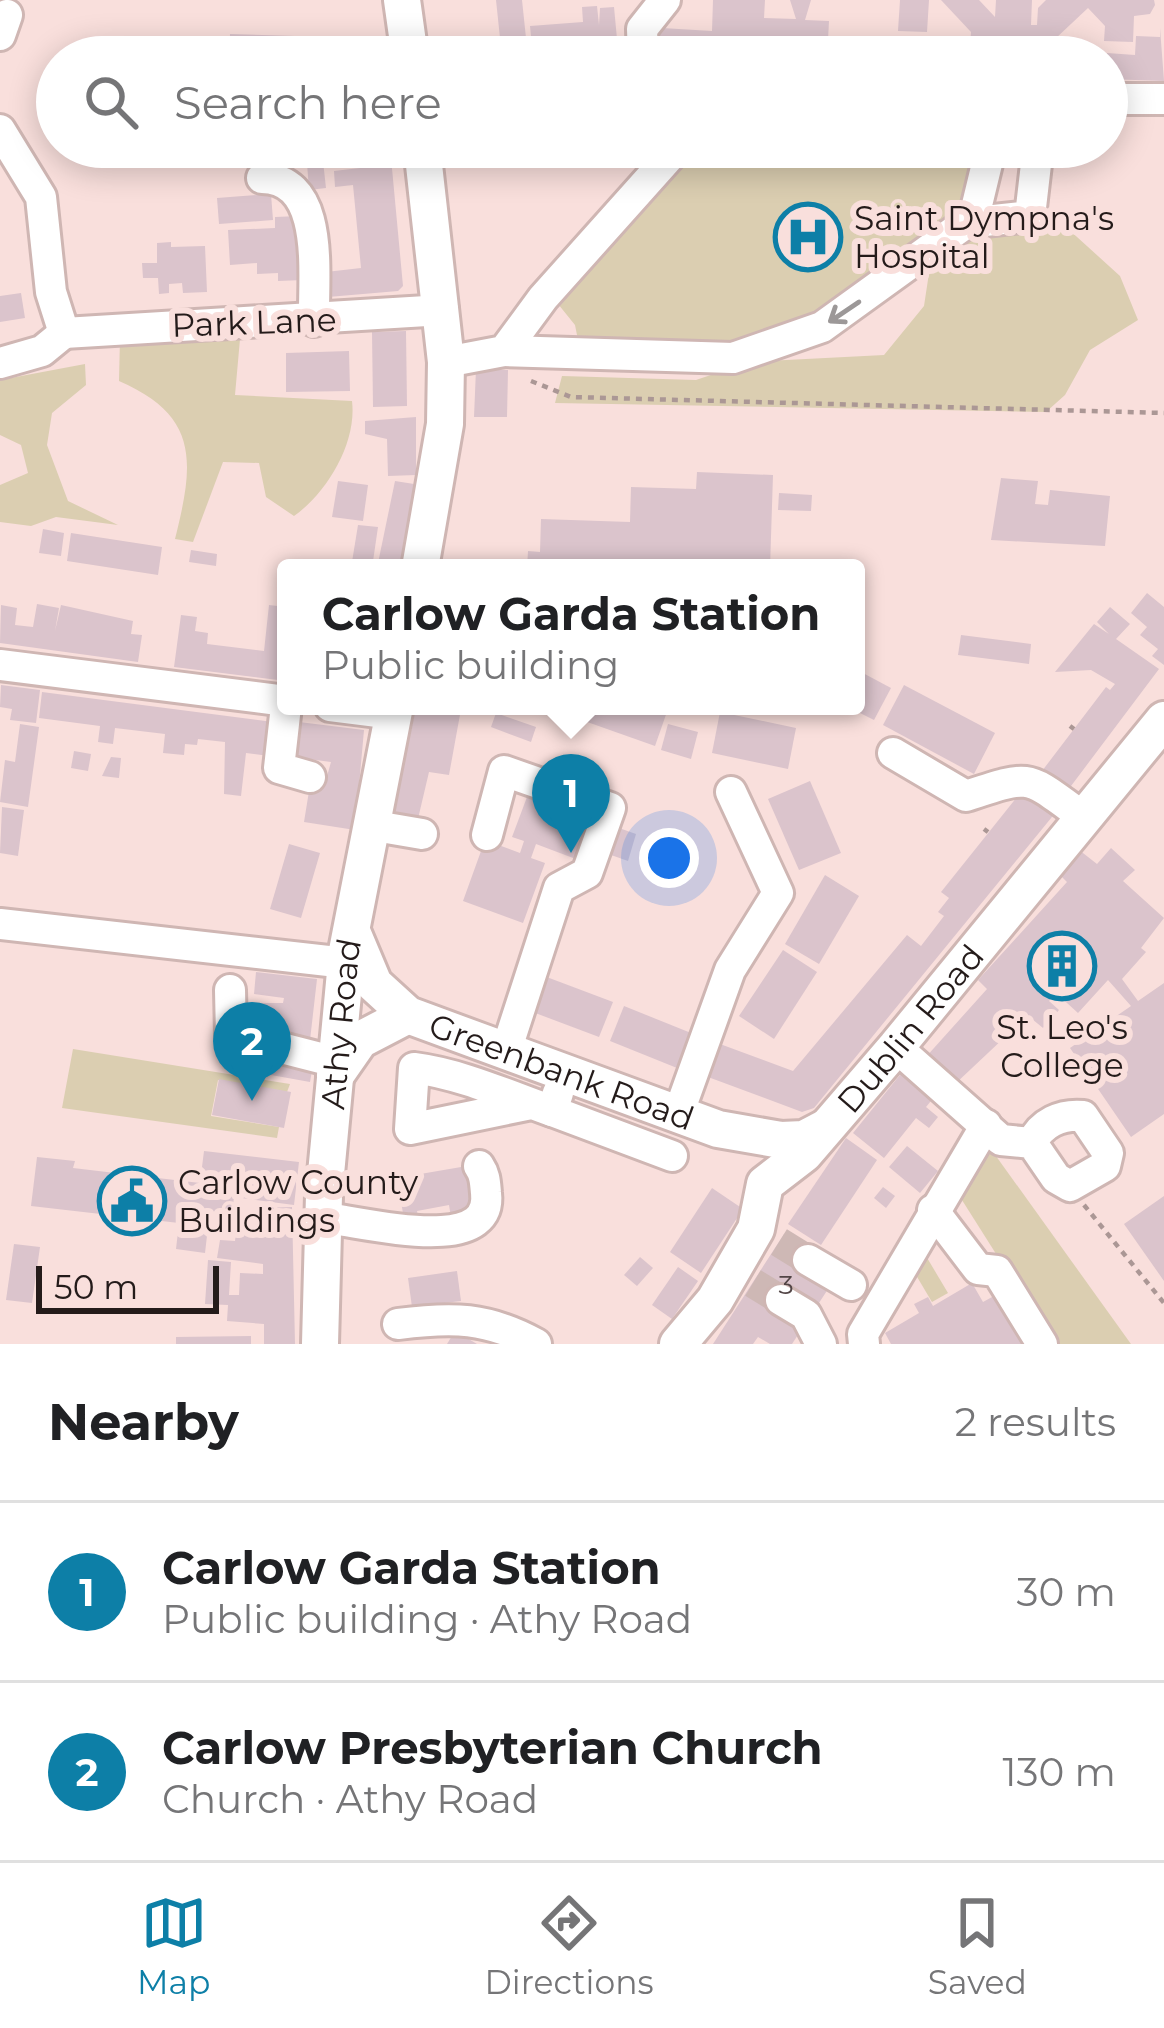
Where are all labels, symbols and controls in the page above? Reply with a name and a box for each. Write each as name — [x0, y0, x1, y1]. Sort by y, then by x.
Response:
search box — [36, 36, 1128, 168]
icon: search — [78, 69, 144, 135]
text: Search here — [174, 75, 442, 130]
place label: Saint Dympna's Hospital — [854, 198, 1114, 276]
hospital icon: Saint Dympna's Hospital — [773, 202, 843, 272]
street label: Park Lane — [171, 299, 337, 345]
one-way arrow — [827, 300, 861, 325]
popup — [277, 559, 865, 715]
text: Carlow Garda Station — [322, 586, 820, 641]
text: Public building — [322, 641, 619, 689]
pin: 1 — [532, 754, 610, 853]
your location — [639, 828, 699, 888]
building icon: St. Leo's College — [1027, 931, 1097, 1001]
street label: Athy Road — [312, 935, 369, 1111]
street label: Dublin Road — [829, 936, 992, 1121]
pin: 2 — [213, 1002, 291, 1101]
street label: Greenbank Road — [424, 1005, 700, 1138]
place label: St. Leo's College — [996, 1007, 1128, 1085]
place label: Carlow County Buildings — [178, 1162, 418, 1240]
public building icon: Carlow County Buildings — [97, 1166, 167, 1236]
scale bar — [36, 1260, 219, 1313]
text: 50 m — [54, 1267, 138, 1307]
house number: 3 — [778, 1268, 794, 1301]
text: Nearby — [48, 1391, 239, 1453]
text: 2 results — [955, 1398, 1116, 1446]
text: Carlow Garda Station — [162, 1540, 661, 1595]
text: 1 — [79, 1568, 95, 1616]
text: 30 m — [1017, 1568, 1116, 1616]
text: Public building · Athy Road — [162, 1595, 692, 1643]
text: Carlow Presbyterian Church — [162, 1720, 823, 1775]
text: 2 — [75, 1748, 99, 1796]
text: 130 m — [1003, 1748, 1116, 1796]
text: Church · Athy Road — [162, 1775, 538, 1823]
tab: Map — [137, 1890, 210, 2002]
tab: Directions — [485, 1890, 654, 2002]
tab: Saved — [928, 1890, 1027, 2002]

